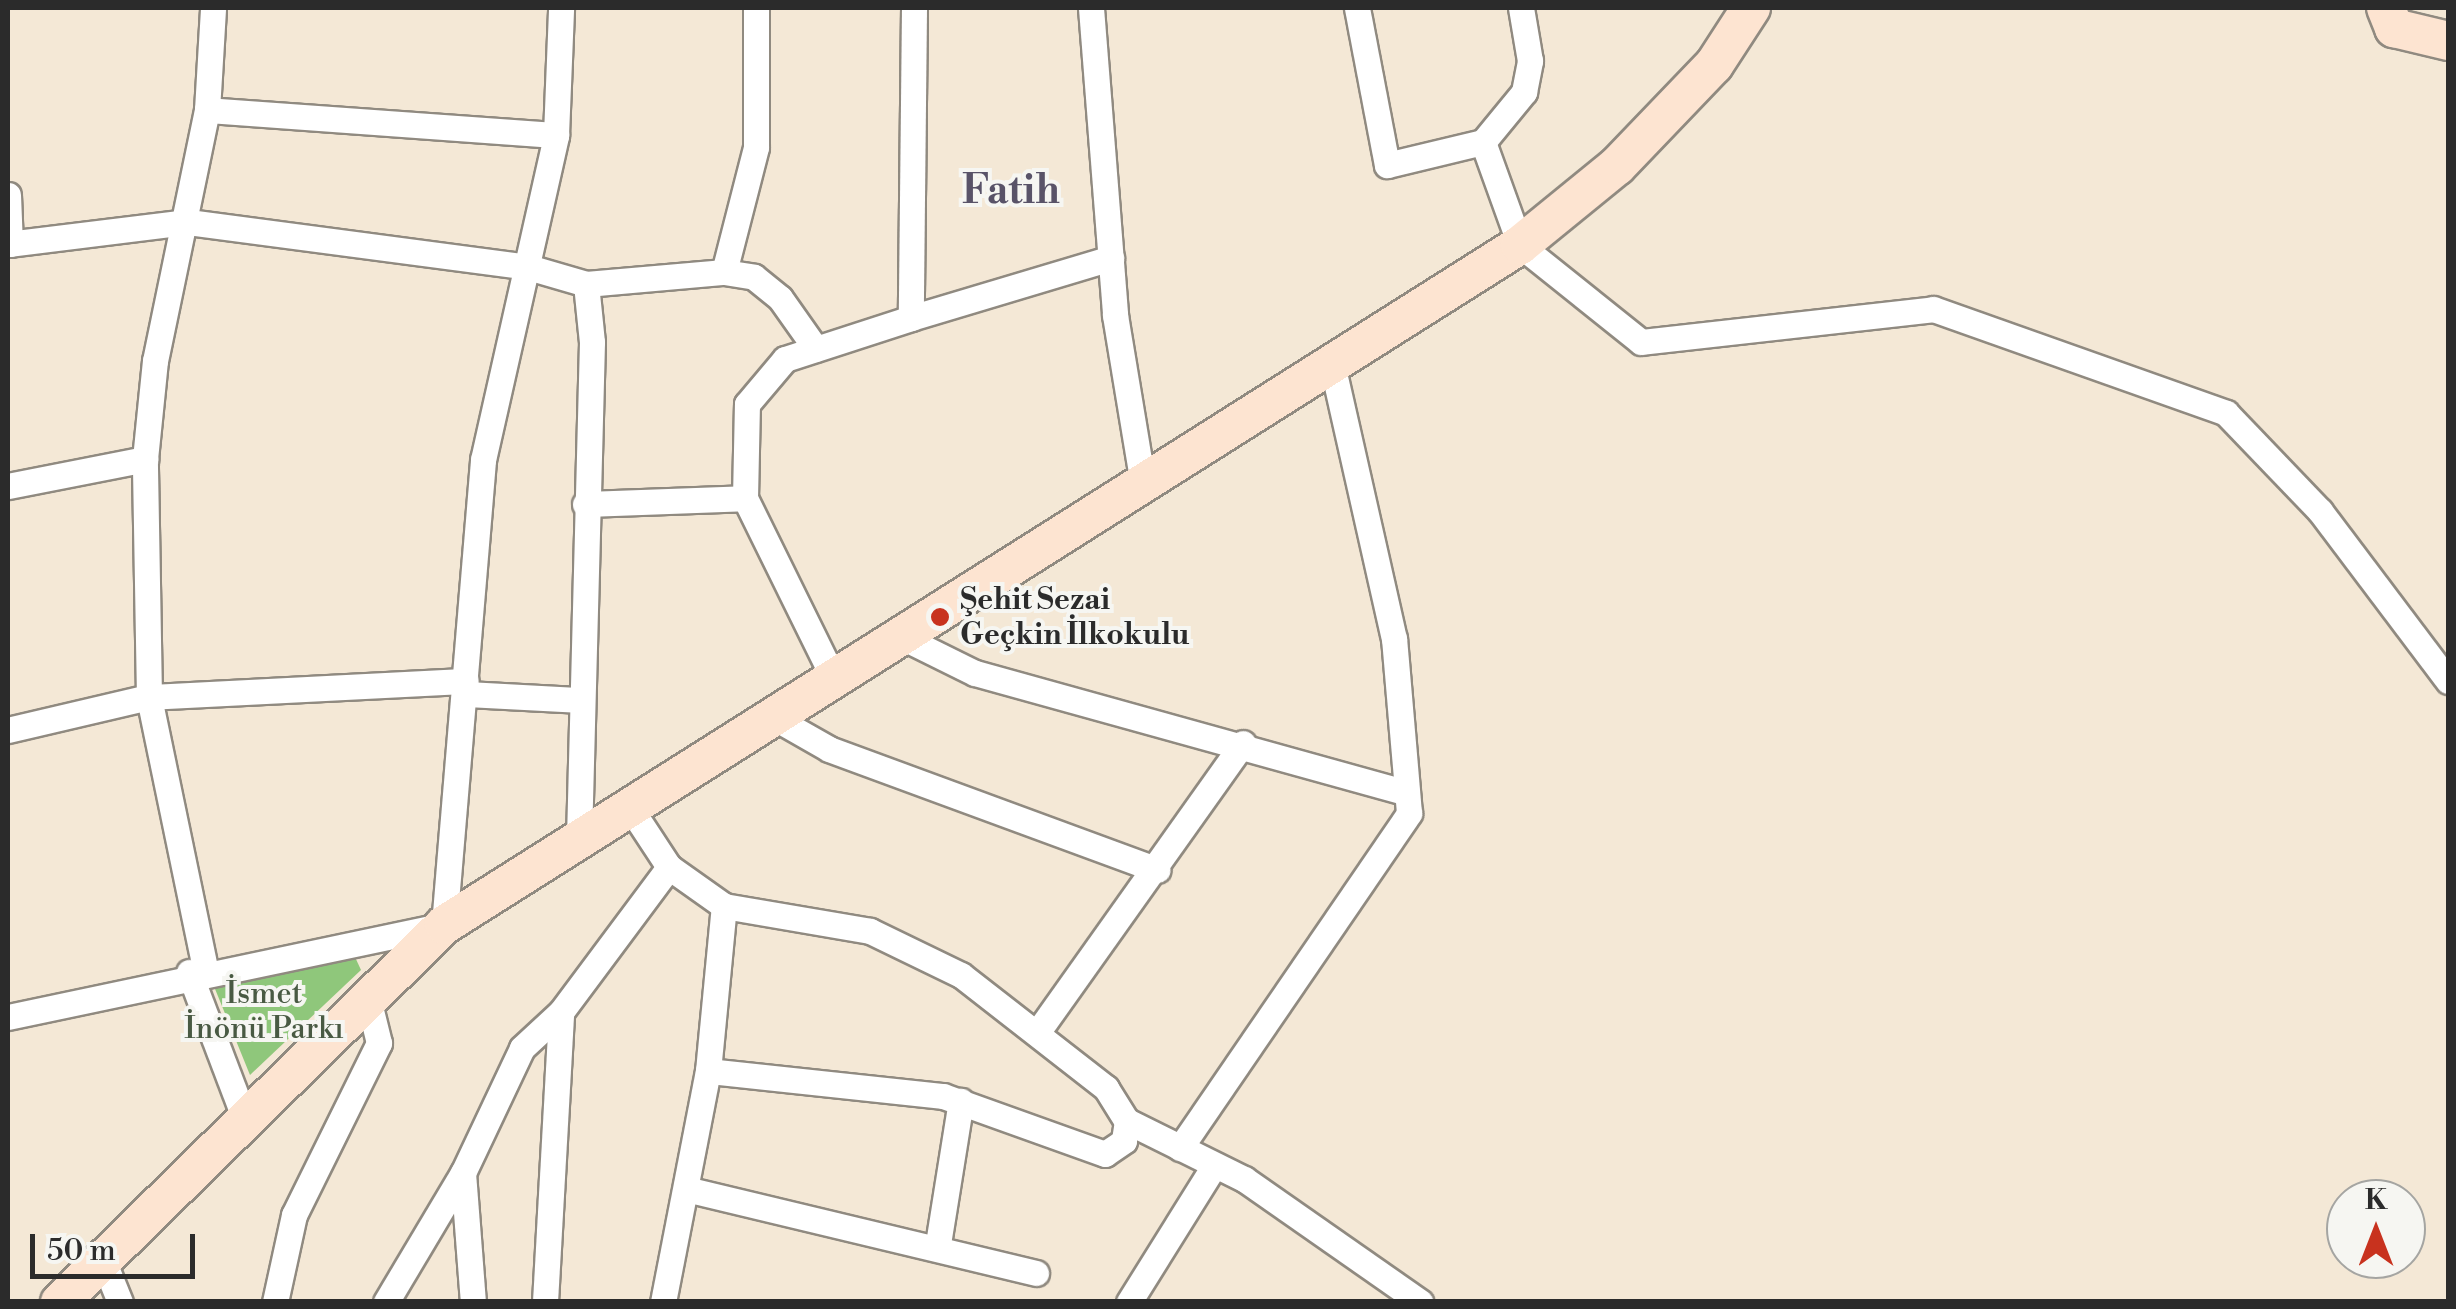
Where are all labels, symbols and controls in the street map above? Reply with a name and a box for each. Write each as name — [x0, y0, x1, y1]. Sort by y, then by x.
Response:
district label: Fatih — [962, 167, 1060, 215]
place label: Şehit Sezai Geçkin İlkokulu — [960, 582, 1189, 652]
marker: Şehit Sezai Geçkin İlkokulu — [929, 606, 951, 628]
park label: İsmet İnönü Parkı — [184, 976, 344, 1046]
north arrow — [2326, 1179, 2426, 1279]
text: K — [2365, 1183, 2387, 1218]
scale bar — [35, 1214, 200, 1276]
text: 50 m — [47, 1232, 116, 1270]

